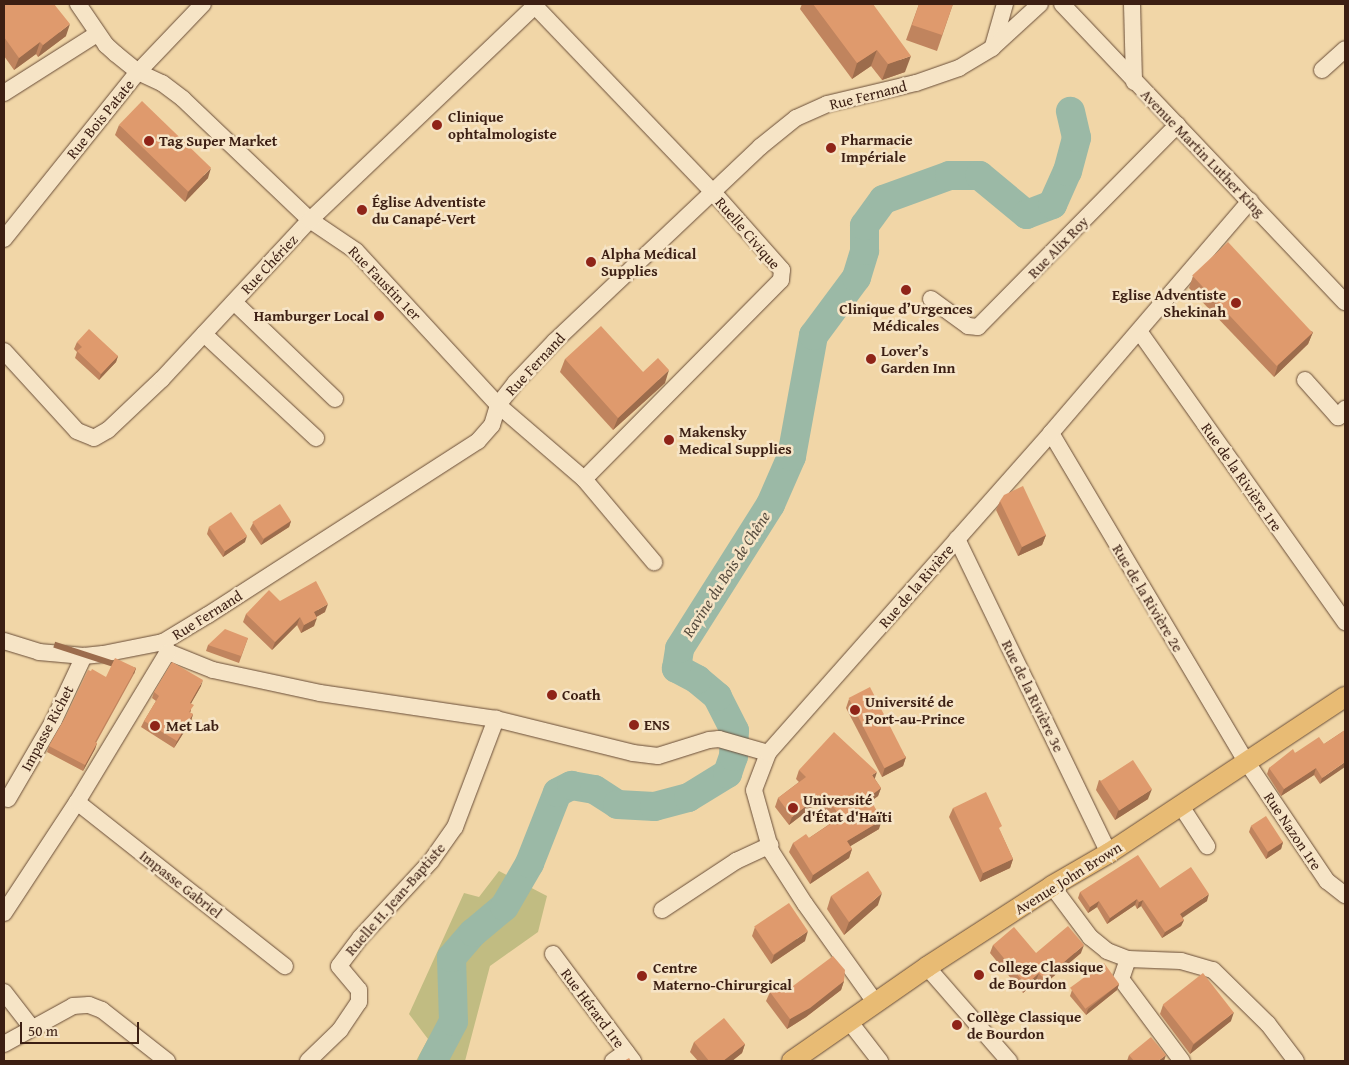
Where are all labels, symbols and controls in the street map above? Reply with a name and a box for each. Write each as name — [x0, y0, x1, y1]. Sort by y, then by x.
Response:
street label: Rue Bois Patate — [63, 76, 137, 162]
street label: Rue Fernand — [828, 77, 908, 113]
street label: Avenue Martin Luther King — [1137, 85, 1269, 221]
place label: Clinique ophtalmologiste — [448, 107, 557, 142]
marker: Clinique ophtalmologiste — [430, 118, 444, 132]
place label: Pharmacie Impériale — [841, 130, 913, 165]
place label: Tag Super Market — [159, 132, 277, 150]
marker: Tag Super Market — [143, 135, 155, 147]
marker: Pharmacie Impériale — [825, 142, 837, 154]
place label: Église Adventiste du Canapé-Vert — [372, 192, 486, 227]
street label: Ruelle Civique — [712, 193, 784, 273]
marker: Église Adventiste du Canapé-Vert — [356, 204, 368, 216]
street label: Rue Alix Roy — [1024, 212, 1092, 282]
street label: Rue Chériez — [237, 231, 301, 297]
street label: Rue Faustin 1er — [345, 242, 425, 324]
place label: Alpha Medical Supplies — [601, 244, 696, 279]
marker: Alpha Medical Supplies — [585, 256, 597, 268]
marker: Clinique d’Urgences Médicales — [899, 283, 913, 297]
place label: Eglise Adventiste Shekinah — [1112, 285, 1226, 320]
marker: Eglise Adventiste Shekinah — [1230, 297, 1242, 309]
place label: Clinique d’Urgences Médicales — [839, 299, 973, 334]
place label: Hamburger Local — [254, 307, 369, 325]
marker: Hamburger Local — [373, 310, 385, 322]
street label: Rue Fernand — [501, 329, 569, 399]
place label: Lover’s Garden Inn — [881, 341, 955, 376]
marker: Lover’s Garden Inn — [865, 353, 877, 365]
street label: Rue de la Rivière 1re — [1198, 419, 1286, 535]
place label: Makensky Medical Supplies — [679, 422, 792, 457]
marker: Makensky Medical Supplies — [663, 434, 675, 446]
water label: Ravine du Bois de Chêne — [678, 507, 774, 641]
street label: Rue de la Rivière — [875, 541, 957, 631]
street label: Rue de la Rivière 2e — [1109, 541, 1187, 655]
street label: Rue Fernand — [169, 586, 245, 644]
street label: Rue de la Rivière 3e — [998, 637, 1068, 755]
street label: Impasse Richet — [17, 682, 77, 774]
place label: Coath — [562, 686, 601, 704]
marker: Coath — [546, 689, 558, 701]
place label: Université de Port-au-Prince — [865, 692, 965, 727]
marker: Université de Port-au-Prince — [849, 704, 861, 716]
place label: ENS — [644, 716, 670, 734]
place label: Met Lab — [166, 717, 219, 735]
marker: Met Lab — [148, 719, 162, 733]
marker: ENS — [628, 719, 640, 731]
street label: Rue Nazon 1re — [1260, 789, 1326, 873]
place label: Université d'État d'Haïti — [803, 790, 892, 825]
marker: Université d'État d'Haïti — [787, 802, 799, 814]
street label: Avenue John Brown — [1011, 838, 1125, 918]
street label: Ruelle H. Jean-Baptiste — [341, 839, 449, 959]
street label: Impasse Gabriel — [136, 846, 226, 922]
place label: College Classique de Bourdon — [989, 957, 1103, 992]
place label: Centre Materno-Chirurgical — [653, 958, 792, 993]
street label: Rue Hérard 1re — [557, 965, 629, 1051]
marker: Centre Materno-Chirurgical — [635, 969, 649, 983]
marker: College Classique de Bourdon — [973, 969, 985, 981]
place label: Collège Classique de Bourdon — [967, 1007, 1081, 1042]
scale bar — [22, 1012, 141, 1044]
marker: Collège Classique de Bourdon — [951, 1019, 963, 1031]
text: 50 m — [28, 1020, 58, 1041]

